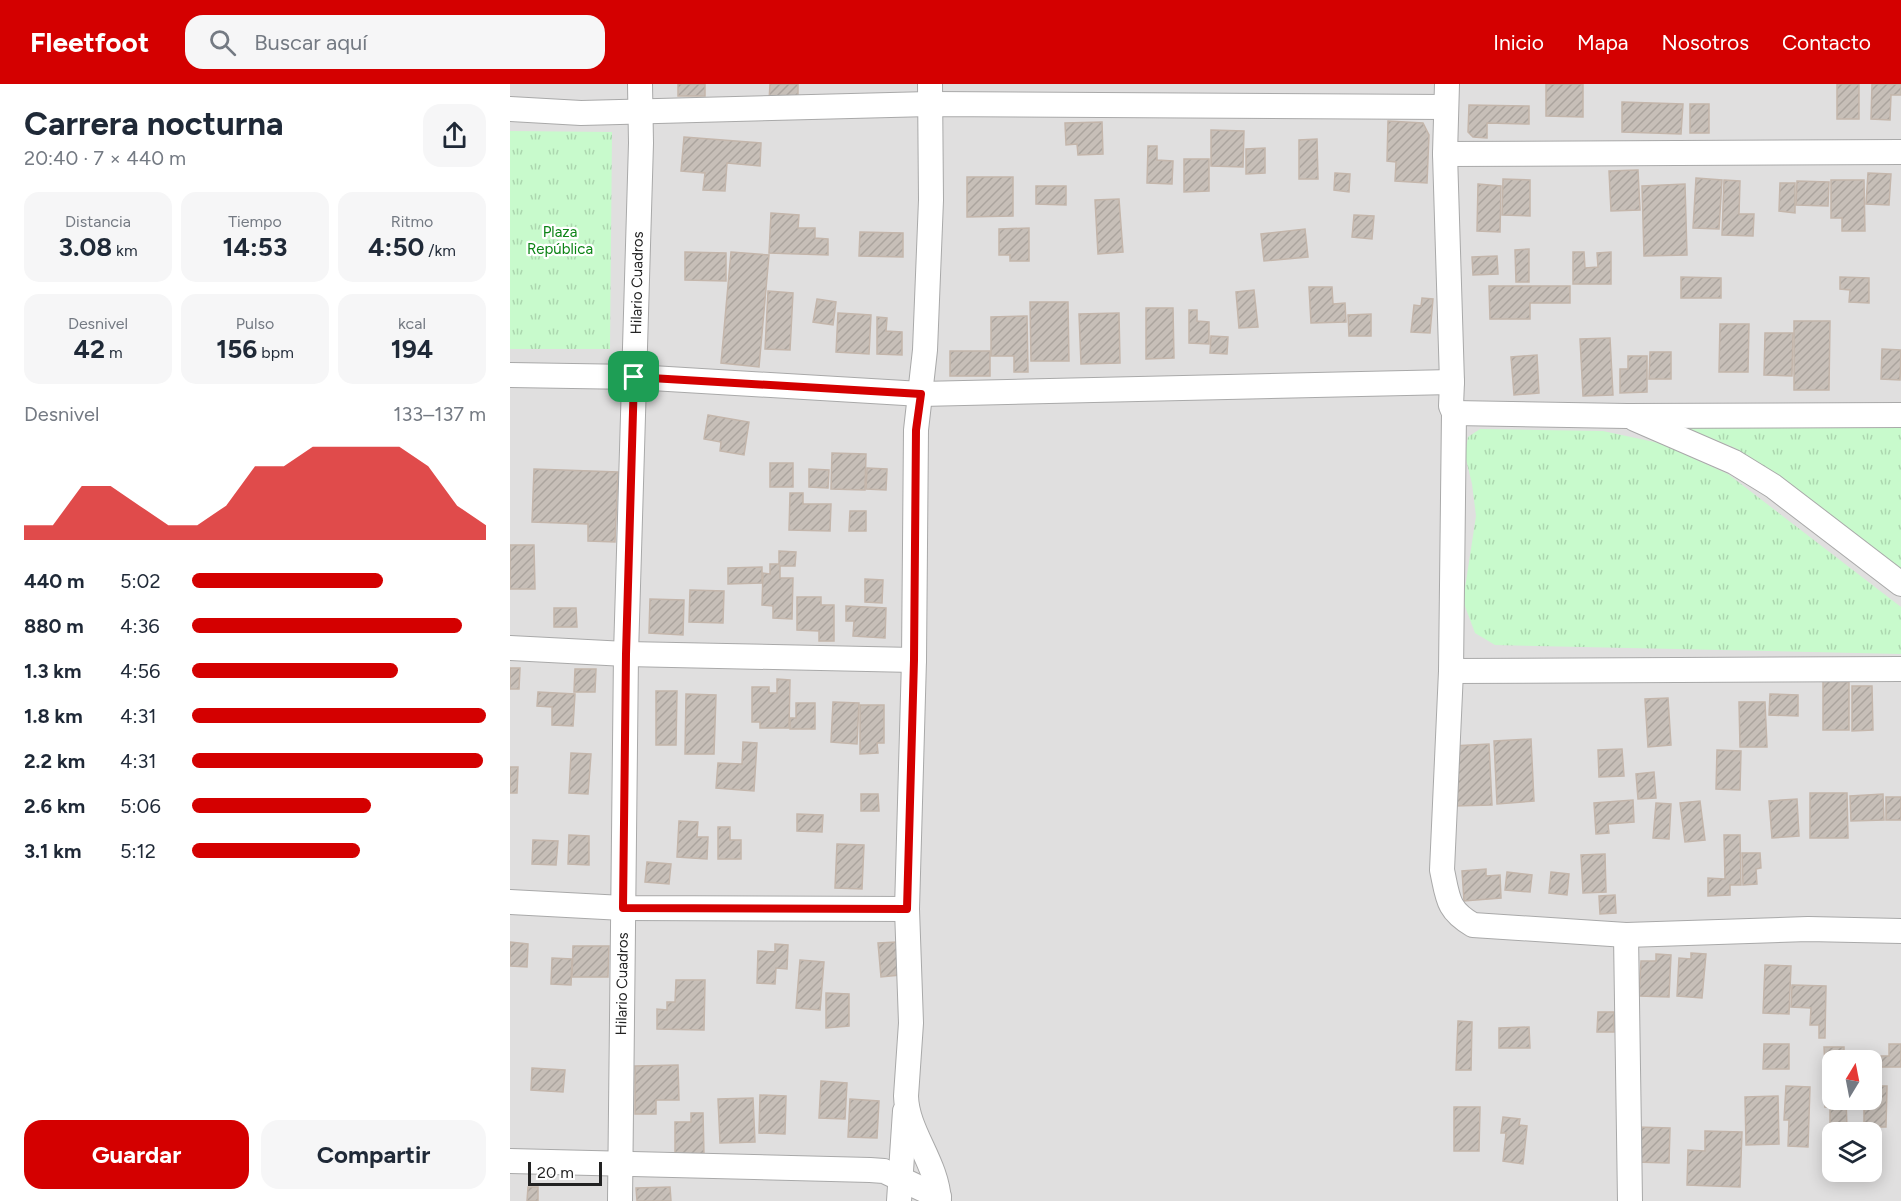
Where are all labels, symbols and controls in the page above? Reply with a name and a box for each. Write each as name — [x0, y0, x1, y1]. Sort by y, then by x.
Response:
search box — [185, 15, 605, 69]
text: Fleetfoot — [30, 25, 149, 59]
icon: search — [206, 26, 239, 59]
text: Buscar aquí — [254, 29, 367, 56]
text: Inicio — [1493, 30, 1544, 55]
text: Mapa — [1577, 30, 1629, 55]
text: Nosotros — [1662, 30, 1749, 55]
text: Contacto — [1782, 30, 1871, 55]
text: Carrera nocturna — [24, 104, 284, 143]
button: share — [423, 104, 486, 167]
text: 20:40 · 7 × 440 m — [24, 146, 186, 170]
text: Distancia — [65, 212, 131, 231]
text: Tiempo — [228, 212, 282, 231]
text: Ritmo — [391, 212, 433, 231]
park label: Plaza República — [527, 223, 593, 258]
text: 3.08 — [59, 231, 112, 263]
text: 14:53 — [223, 231, 287, 263]
text: 4:50 — [368, 231, 424, 263]
street label: Hilario Cuadros — [627, 231, 647, 335]
text: km — [112, 241, 138, 260]
text: /km — [424, 241, 456, 260]
text: Desnivel — [68, 314, 128, 333]
text: Pulso — [236, 314, 274, 333]
text: kcal — [398, 314, 426, 333]
text: 42 — [73, 333, 105, 365]
text: 156 — [216, 333, 257, 365]
text: 194 — [391, 333, 433, 365]
text: m — [105, 343, 123, 362]
text: bpm — [257, 343, 294, 362]
pin — [608, 351, 659, 402]
icon: arrive — [617, 360, 650, 393]
text: Desnivel — [24, 402, 99, 426]
text: 133–137 m — [393, 402, 486, 426]
text: 440 m — [24, 569, 84, 593]
text: 5:02 — [120, 569, 161, 593]
text: 880 m — [24, 614, 84, 638]
text: 4:36 — [120, 614, 160, 638]
text: 1.3 km — [24, 659, 81, 683]
text: 4:56 — [120, 659, 160, 683]
text: 1.8 km — [24, 704, 83, 728]
text: 4:31 — [120, 704, 157, 728]
text: 2.2 km — [24, 749, 85, 773]
text: 4:31 — [120, 749, 157, 773]
text: 2.6 km — [24, 794, 85, 818]
text: 5:06 — [120, 794, 161, 818]
text: 3.1 km — [24, 839, 81, 863]
text: 5:12 — [120, 839, 156, 863]
street label: Hilario Cuadros — [612, 932, 632, 1036]
north arrow — [1822, 1050, 1882, 1110]
map controls — [1822, 1050, 1882, 1182]
button: Guardar — [24, 1120, 249, 1189]
button: Compartir — [261, 1120, 486, 1189]
button: layers — [1822, 1122, 1882, 1182]
scale bar — [528, 1159, 602, 1186]
text: 20 m — [537, 1163, 574, 1182]

